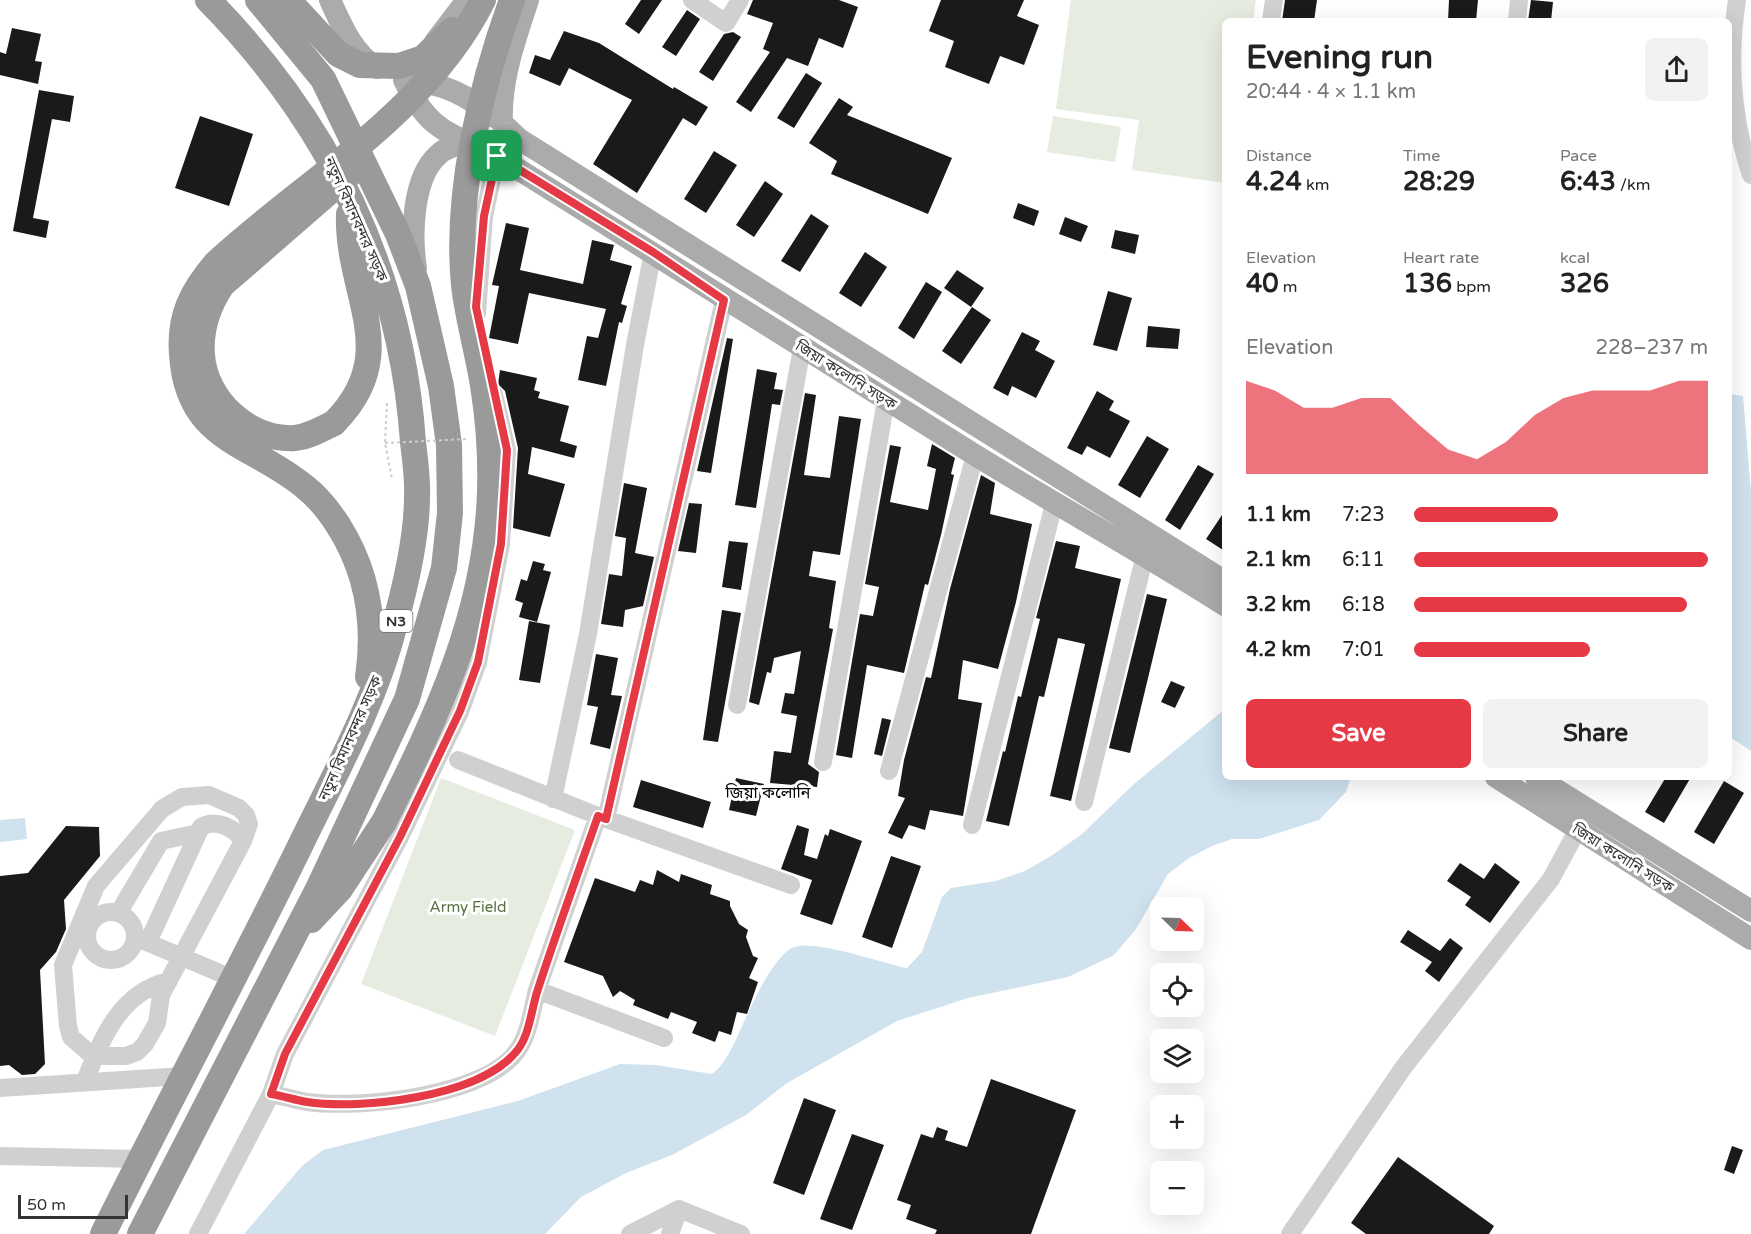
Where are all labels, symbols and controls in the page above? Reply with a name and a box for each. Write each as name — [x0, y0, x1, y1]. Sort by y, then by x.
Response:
text: Evening run — [1246, 38, 1433, 77]
button: share — [1645, 38, 1708, 101]
text: 20:44 · 4 × 1.1 km — [1246, 80, 1416, 104]
pin — [471, 130, 522, 181]
icon: arrive — [480, 139, 513, 172]
text: Distance — [1246, 146, 1312, 166]
text: Time — [1403, 146, 1440, 166]
text: Pace — [1560, 146, 1597, 166]
street label: নতুন বিমানবন্দর সড়ক — [320, 153, 392, 285]
text: 4.24 — [1246, 166, 1302, 197]
text: 28:29 — [1403, 166, 1475, 197]
text: 6:43 — [1560, 166, 1616, 197]
text: km — [1302, 175, 1329, 195]
text: /km — [1616, 175, 1650, 195]
text: Elevation — [1246, 248, 1316, 268]
text: Heart rate — [1403, 248, 1479, 268]
text: kcal — [1560, 248, 1590, 268]
text: 40 — [1246, 268, 1279, 299]
text: 136 — [1403, 268, 1452, 299]
text: 326 — [1560, 268, 1609, 299]
text: m — [1279, 277, 1298, 297]
text: bpm — [1452, 277, 1491, 297]
street label: জিয়া কলোনি সড়ক — [791, 336, 901, 414]
text: Elevation — [1246, 336, 1333, 360]
text: 228–237 m — [1595, 336, 1708, 360]
text: 1.1 km — [1246, 503, 1311, 527]
text: 7:23 — [1342, 503, 1385, 527]
text: 2.1 km — [1246, 548, 1311, 572]
text: 6:11 — [1342, 548, 1385, 572]
text: 3.2 km — [1246, 593, 1311, 617]
text: 6:18 — [1342, 593, 1385, 617]
road number: N3 — [380, 610, 412, 632]
text: 4.2 km — [1246, 638, 1311, 662]
text: 7:01 — [1342, 638, 1385, 662]
street label: নতুন বিমানবন্দর সড়ক — [314, 672, 386, 804]
button: Save — [1246, 699, 1471, 768]
button: Share — [1483, 699, 1708, 768]
district label: জিয়া কলোনি — [724, 783, 811, 803]
street label: জিয়া কলোনি সড়ক — [1568, 819, 1678, 897]
north arrow — [1150, 897, 1204, 951]
map controls — [1150, 897, 1204, 1215]
park label: Army Field — [430, 898, 506, 916]
button: locate — [1150, 963, 1204, 1017]
button: layers — [1150, 1029, 1204, 1083]
button: + — [1150, 1095, 1204, 1149]
button: − — [1150, 1161, 1204, 1215]
scale bar — [18, 1192, 128, 1220]
text: 50 m — [27, 1195, 66, 1215]

